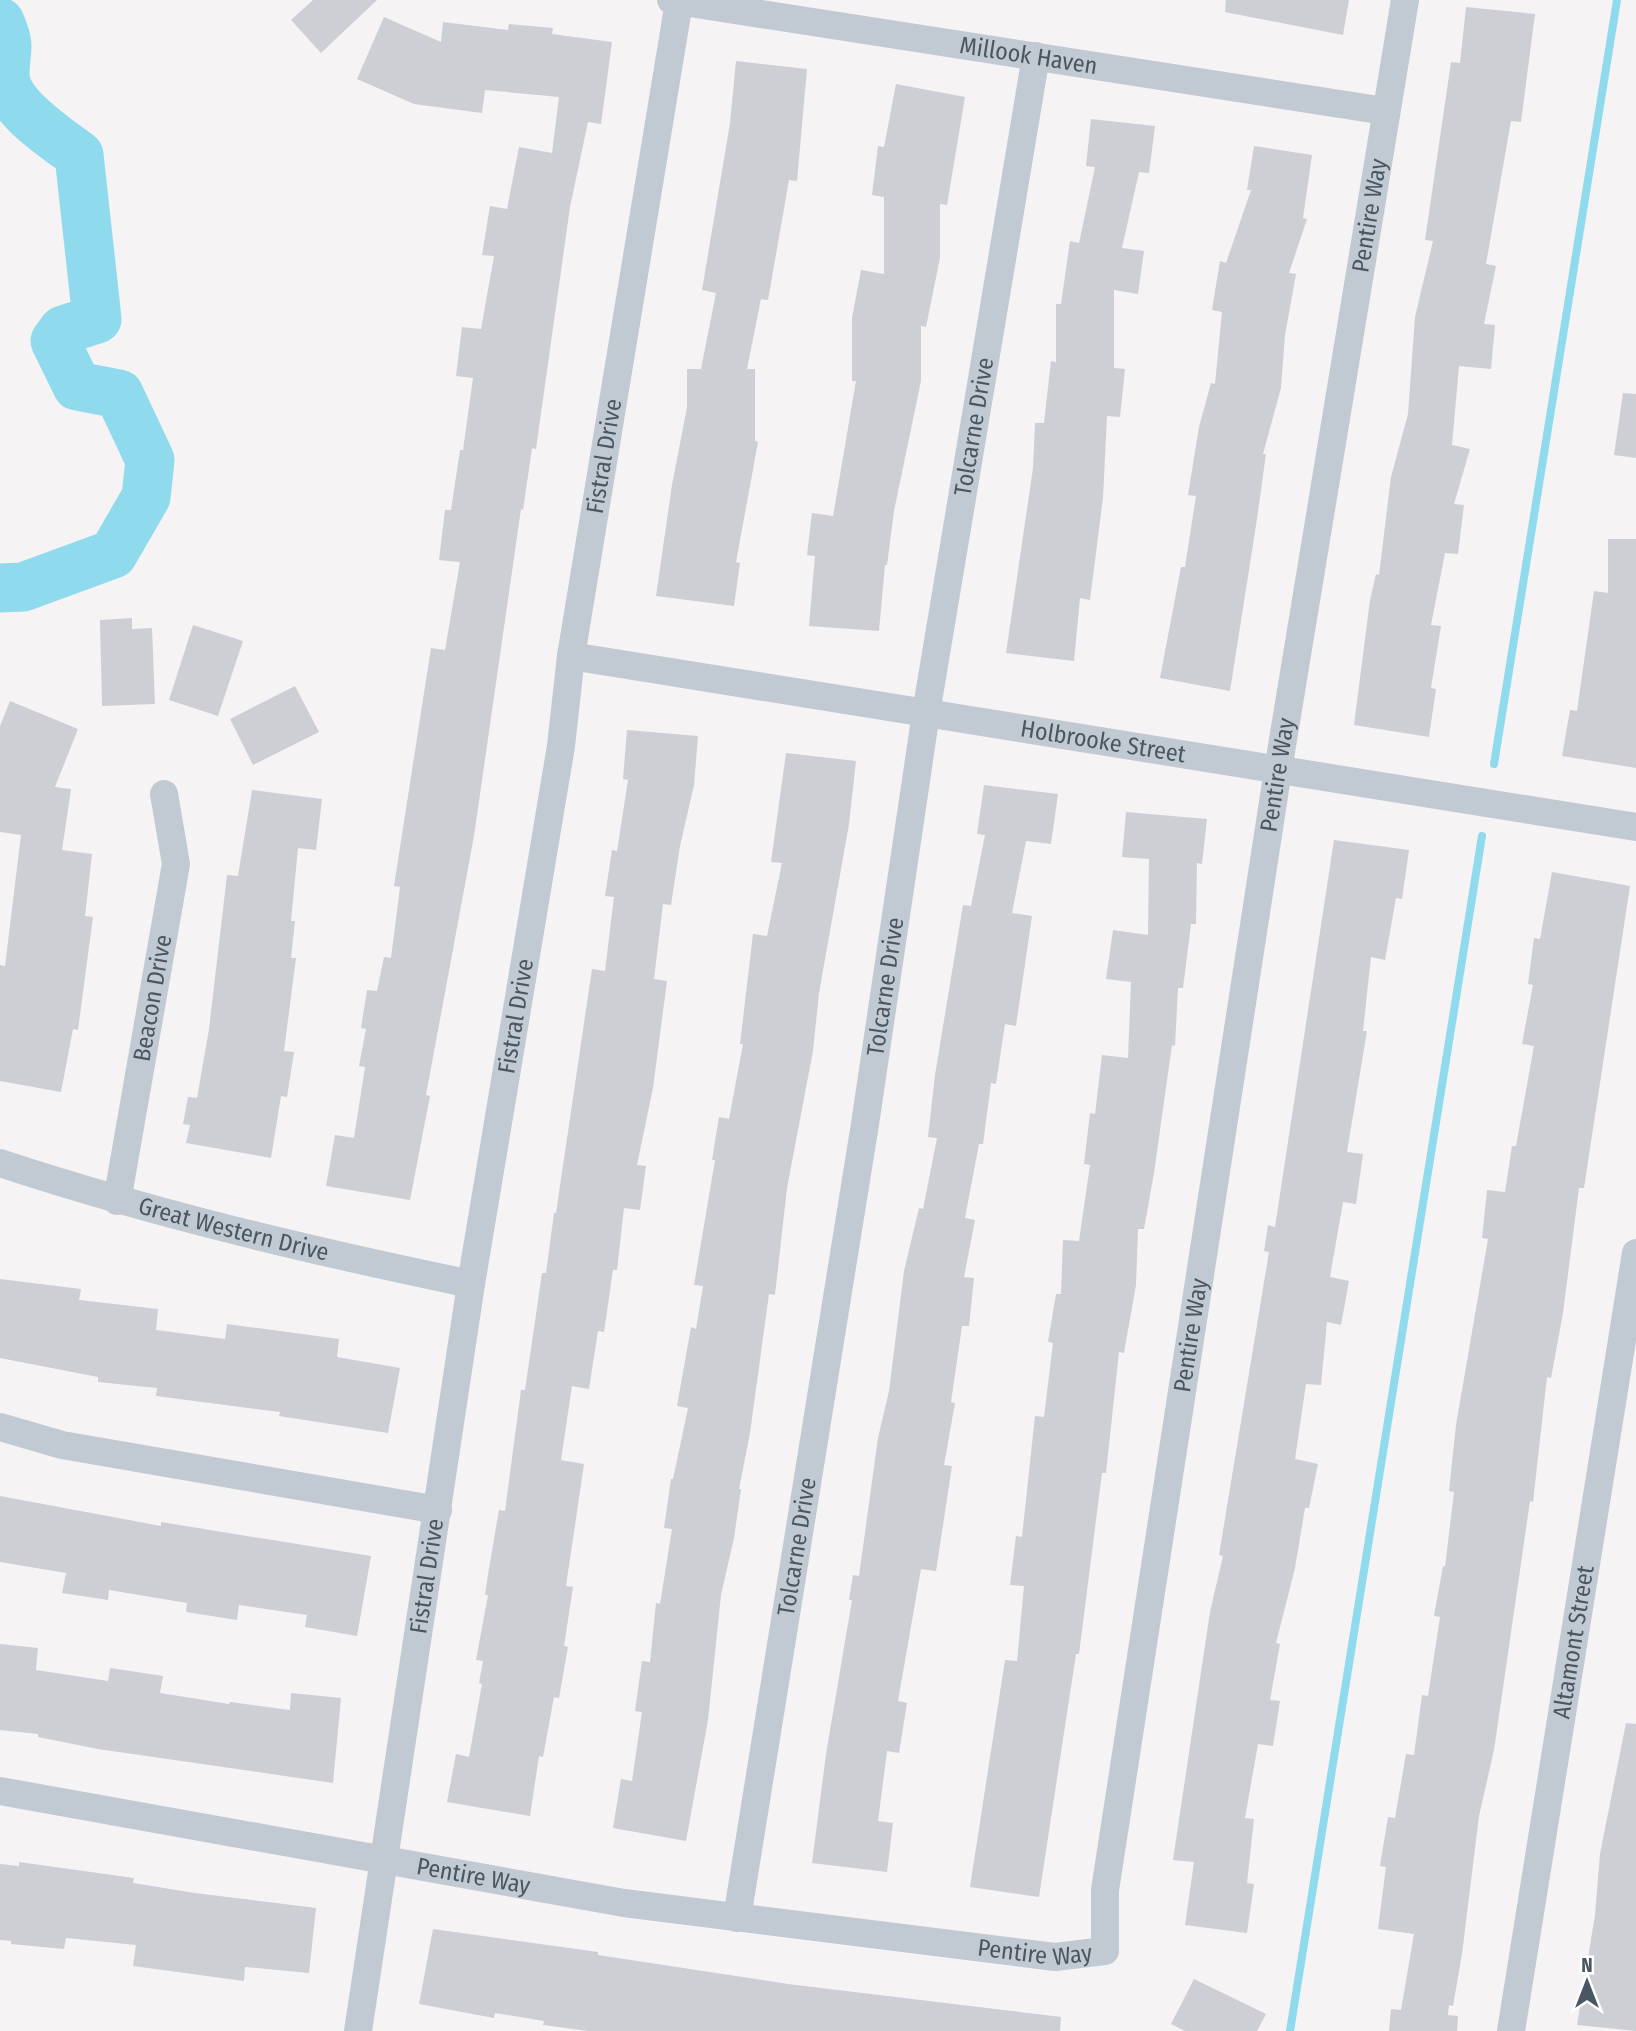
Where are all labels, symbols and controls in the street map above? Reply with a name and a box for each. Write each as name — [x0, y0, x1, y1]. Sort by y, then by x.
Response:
street label: Millook Haven — [958, 31, 1099, 80]
street label: Pentire Way — [1346, 156, 1393, 274]
street label: Tolcarne Drive — [949, 355, 999, 498]
street label: Fistral Drive — [581, 397, 627, 516]
street label: Holbrooke Street — [1019, 714, 1188, 769]
street label: Pentire Way — [1255, 716, 1300, 834]
street label: Tolcarne Drive — [861, 916, 909, 1058]
street label: Beacon Drive — [128, 933, 177, 1064]
street label: Fistral Drive — [492, 957, 539, 1076]
street label: Great Western Drive — [135, 1192, 332, 1267]
street label: Pentire Way — [1168, 1276, 1213, 1394]
street label: Tolcarne Drive — [772, 1476, 822, 1618]
street label: Fistral Drive — [404, 1517, 449, 1636]
street label: Altamont Street — [1547, 1563, 1600, 1721]
street label: Pentire Way — [414, 1852, 533, 1900]
street label: Pentire Way — [976, 1933, 1094, 1971]
north arrow — [1552, 1947, 1622, 2017]
text: N — [1581, 1954, 1593, 1977]

